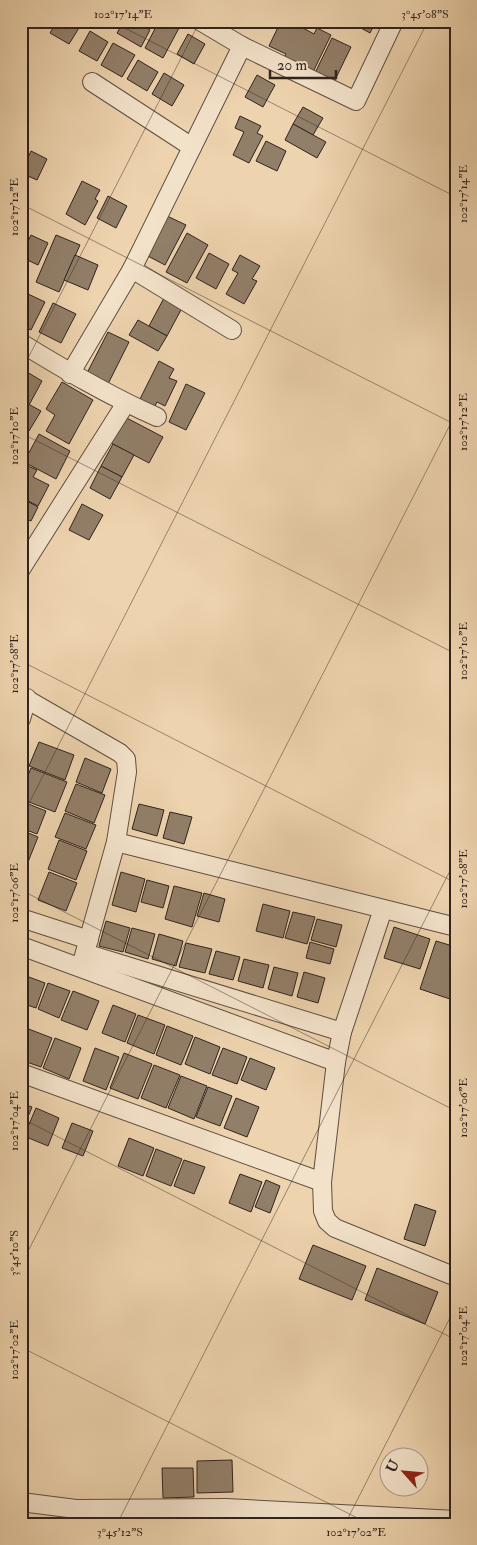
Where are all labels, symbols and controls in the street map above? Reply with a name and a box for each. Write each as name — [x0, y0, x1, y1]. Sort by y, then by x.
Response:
text: 102°17'14"E — [94, 7, 152, 22]
text: 3°45'08"S — [401, 7, 449, 22]
scale bar — [270, 48, 336, 80]
text: 20 m — [277, 56, 307, 75]
text: 102°17'14"E — [456, 165, 471, 223]
text: 102°17'12"E — [7, 178, 22, 236]
text: 102°17'12"E — [456, 393, 471, 451]
text: 102°17'10"E — [7, 407, 22, 465]
text: 102°17'10"E — [456, 622, 471, 680]
text: 102°17'08"E — [7, 634, 22, 694]
text: 102°17'08"E — [456, 849, 471, 909]
text: 102°17'06"E — [7, 863, 22, 923]
text: 102°17'06"E — [456, 1078, 471, 1138]
text: 102°17'04"E — [7, 1091, 22, 1151]
text: 3°45'10"S — [7, 1230, 22, 1276]
text: 102°17'04"E — [456, 1306, 471, 1366]
text: 102°17'02"E — [7, 1320, 22, 1380]
north arrow — [380, 1448, 430, 1498]
text: U — [383, 1457, 403, 1475]
text: 3°45'12"S — [97, 1525, 143, 1540]
text: 102°17'02"E — [326, 1525, 386, 1540]

